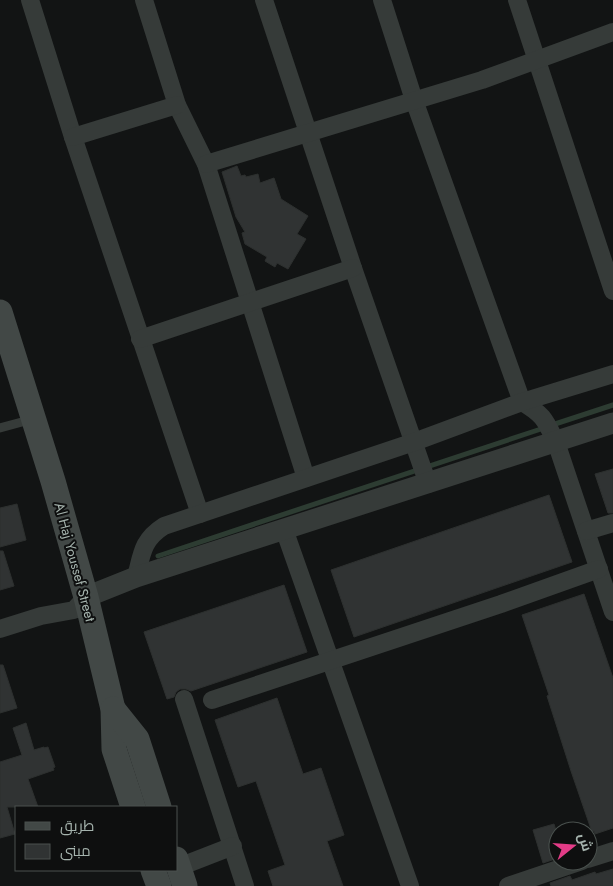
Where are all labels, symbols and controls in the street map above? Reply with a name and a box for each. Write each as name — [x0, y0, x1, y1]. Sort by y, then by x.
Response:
street label: Al Haj Youssef Street — [49, 500, 101, 624]
legend — [15, 806, 178, 871]
text: طريق — [60, 815, 94, 837]
north arrow — [548, 821, 598, 871]
text: ش — [573, 831, 598, 854]
text: مبنى — [60, 840, 91, 862]

